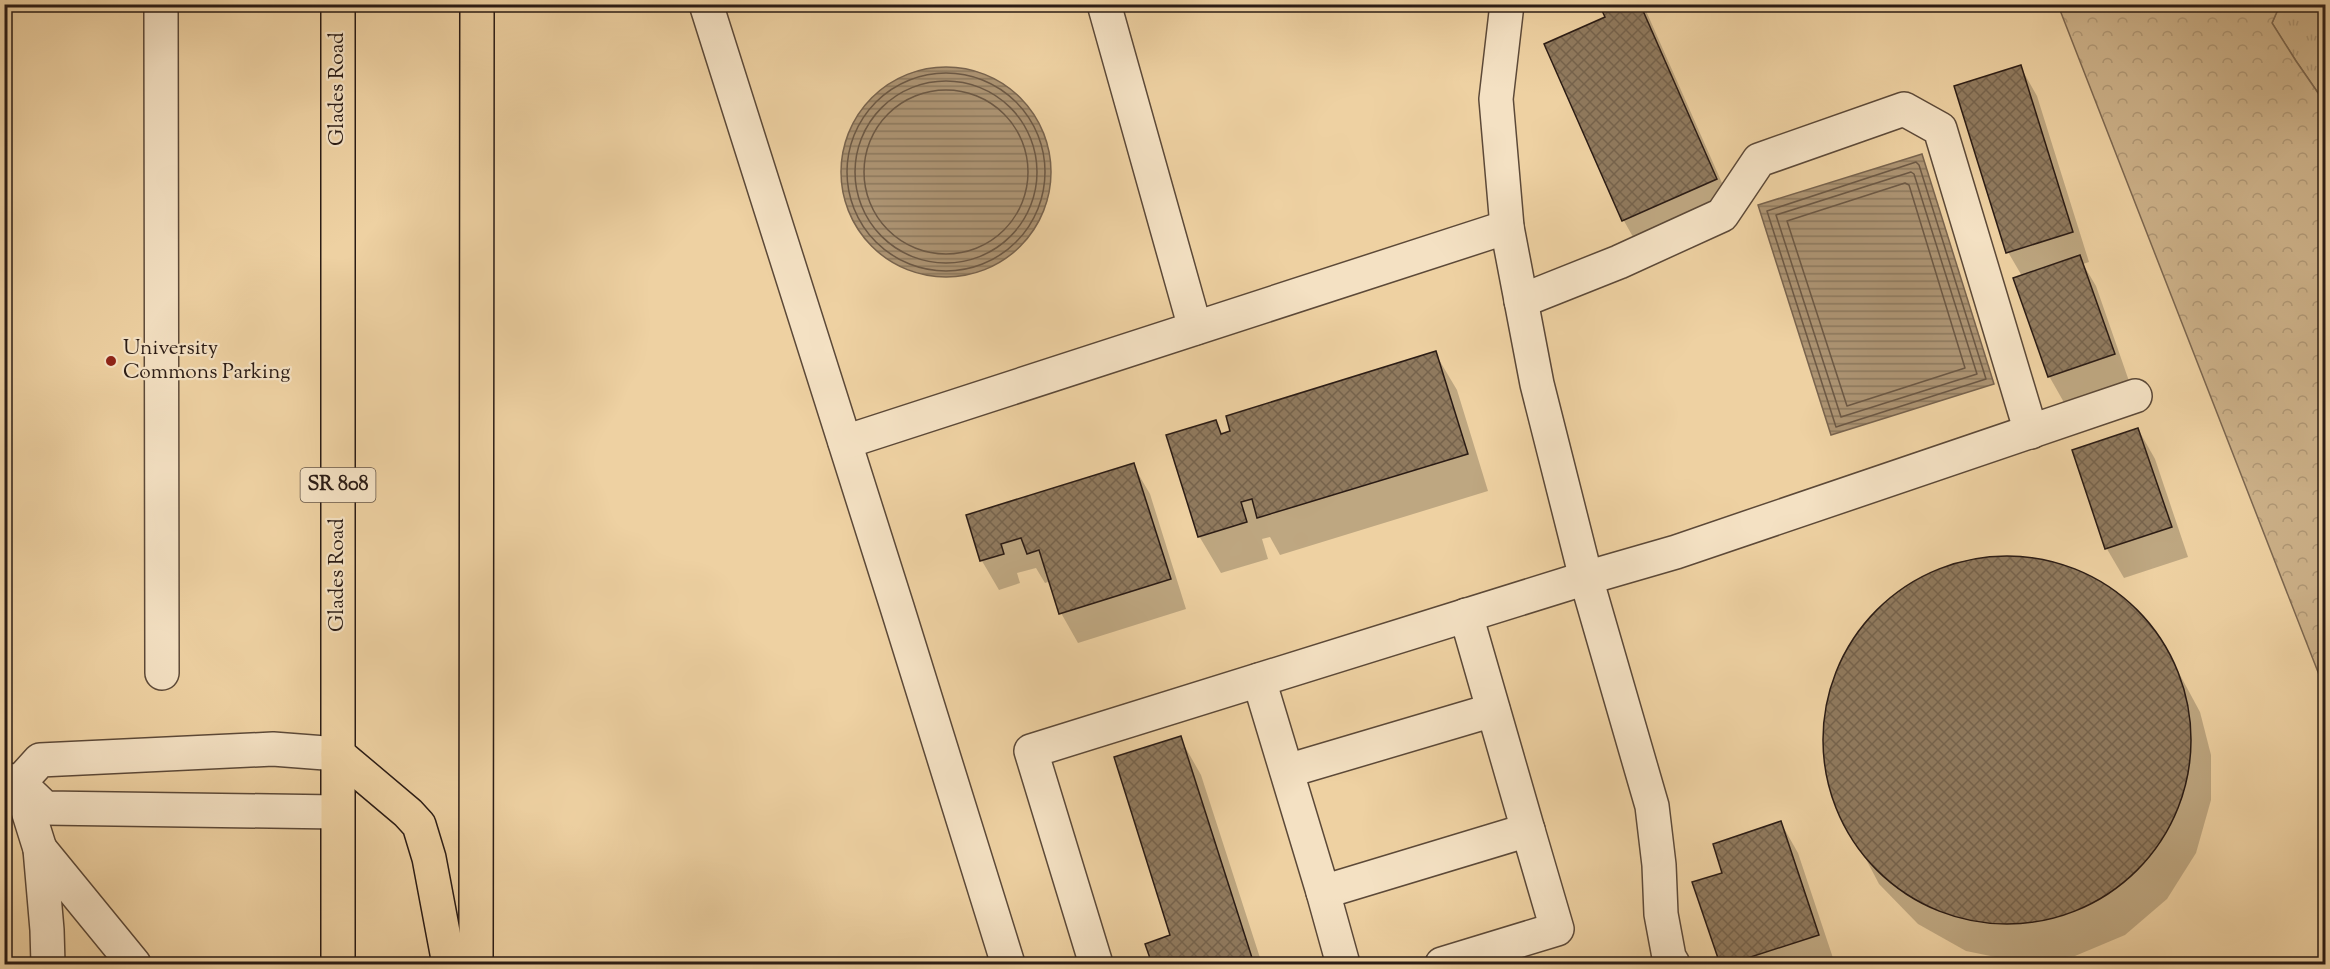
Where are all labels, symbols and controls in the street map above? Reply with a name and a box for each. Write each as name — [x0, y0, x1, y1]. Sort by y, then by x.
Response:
street label: Glades Road — [323, 32, 353, 146]
place label: University Commons Parking — [123, 334, 291, 388]
marker: University Commons Parking — [104, 354, 118, 368]
road number: SR 808 — [300, 468, 376, 502]
street label: Glades Road — [323, 518, 353, 632]

